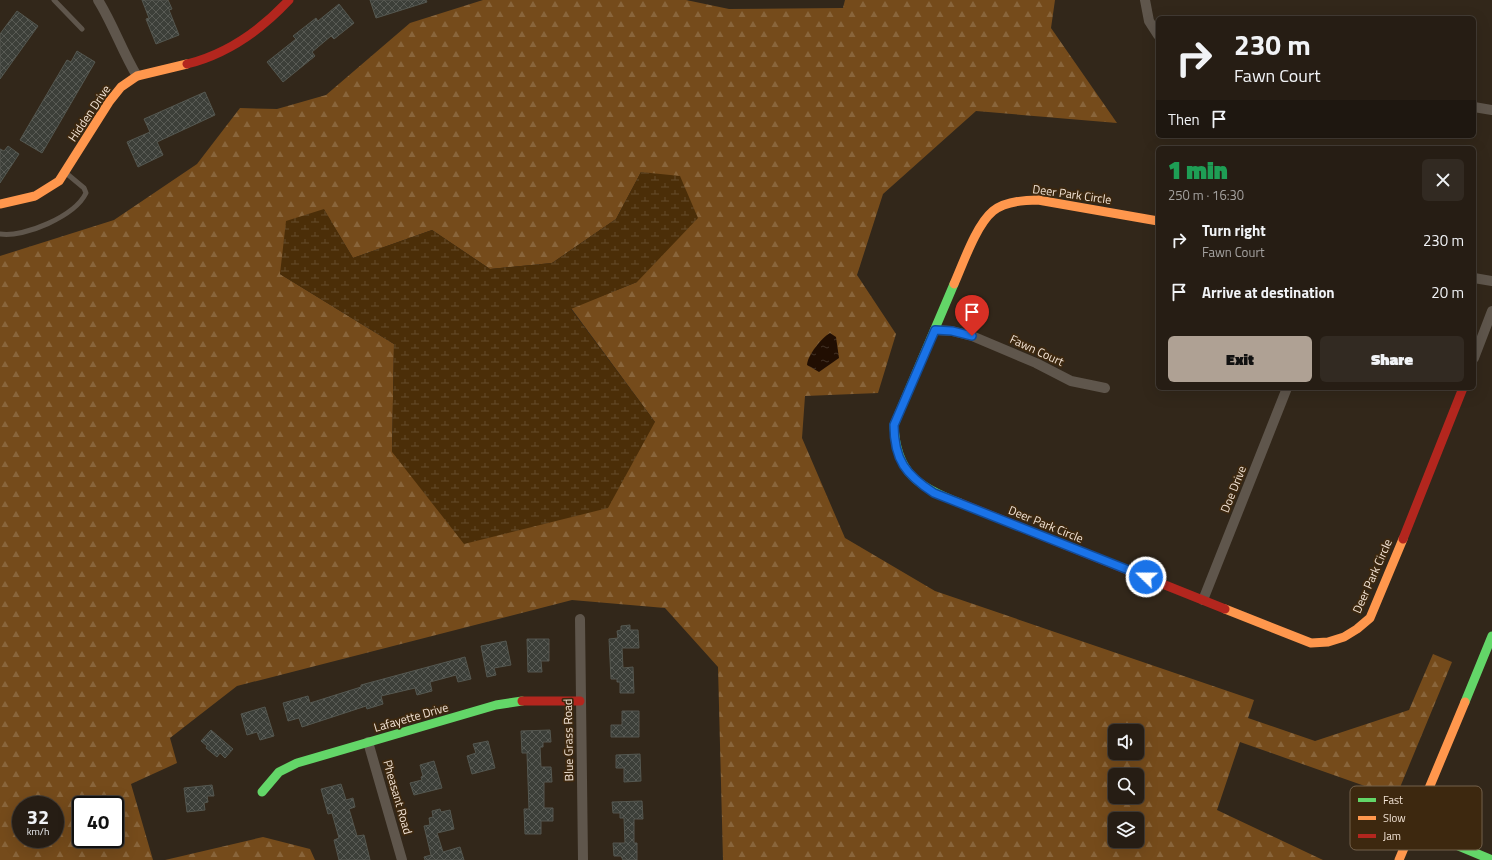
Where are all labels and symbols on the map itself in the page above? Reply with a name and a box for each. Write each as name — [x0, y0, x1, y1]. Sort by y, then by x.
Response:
street label: Hidden Drive — [63, 81, 115, 145]
street label: Deer Park Circle — [1031, 179, 1113, 209]
pin — [955, 295, 989, 336]
street label: Fawn Court — [1007, 329, 1068, 371]
street label: Doe Drive — [1215, 463, 1251, 515]
street label: Deer Park Circle — [1006, 500, 1086, 548]
street label: Deer Park Circle — [1347, 536, 1397, 616]
position arrow — [1125, 556, 1167, 598]
street label: Lafayette Drive — [371, 697, 451, 737]
street label: Blue Grass Road — [558, 699, 578, 781]
street label: Pheasant Road — [378, 758, 418, 836]
legend — [1350, 786, 1482, 850]
text: Fast — [1383, 792, 1403, 808]
speed limit sign: 40 — [72, 796, 124, 848]
text: Slow — [1383, 810, 1406, 826]
text: Jam — [1383, 828, 1401, 844]

